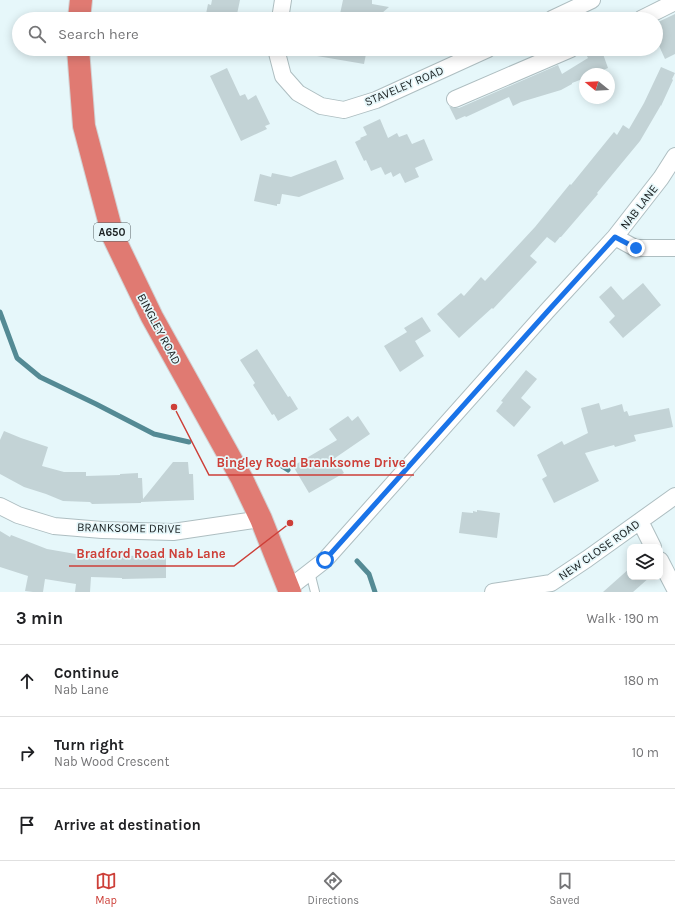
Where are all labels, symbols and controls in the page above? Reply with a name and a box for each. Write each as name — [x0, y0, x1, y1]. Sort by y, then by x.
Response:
search box — [12, 12, 663, 56]
icon: search — [26, 23, 48, 45]
text: Search here — [58, 25, 139, 43]
street label: STAVELEY ROAD — [362, 63, 446, 109]
north arrow — [579, 68, 615, 104]
street label: NAB LANE — [617, 182, 661, 232]
road number: A650 — [94, 223, 130, 241]
route end — [627, 239, 645, 257]
street label: BINGLEY ROAD — [134, 291, 184, 367]
callout: Bingley Road Branksome Drive — [209, 450, 414, 475]
text: Bingley Road Branksome Drive — [216, 455, 406, 470]
street label: NEW CLOSE ROAD — [556, 517, 642, 583]
street label: BRANKSOME DRIVE — [77, 520, 181, 536]
callout: Bradford Road Nab Lane — [69, 541, 234, 566]
map controls — [627, 544, 663, 580]
button: layers — [627, 544, 663, 580]
text: Bradford Road Nab Lane — [76, 546, 226, 561]
route start — [316, 551, 334, 569]
text: 3 min — [16, 608, 63, 628]
text: Walk · 190 m — [586, 611, 659, 626]
text: Continue — [54, 664, 119, 682]
icon: ahead — [16, 670, 38, 692]
text: 180 m — [624, 673, 659, 688]
text: Nab Lane — [54, 682, 109, 697]
text: Turn right — [54, 736, 124, 754]
icon: right — [16, 742, 38, 764]
text: 10 m — [632, 745, 659, 760]
text: Nab Wood Crescent — [54, 754, 169, 769]
icon: arrive — [16, 814, 38, 836]
text: Arrive at destination — [54, 816, 201, 834]
tab: Map — [95, 870, 117, 907]
tab: Directions — [307, 870, 359, 907]
tab: Saved — [549, 870, 580, 907]

